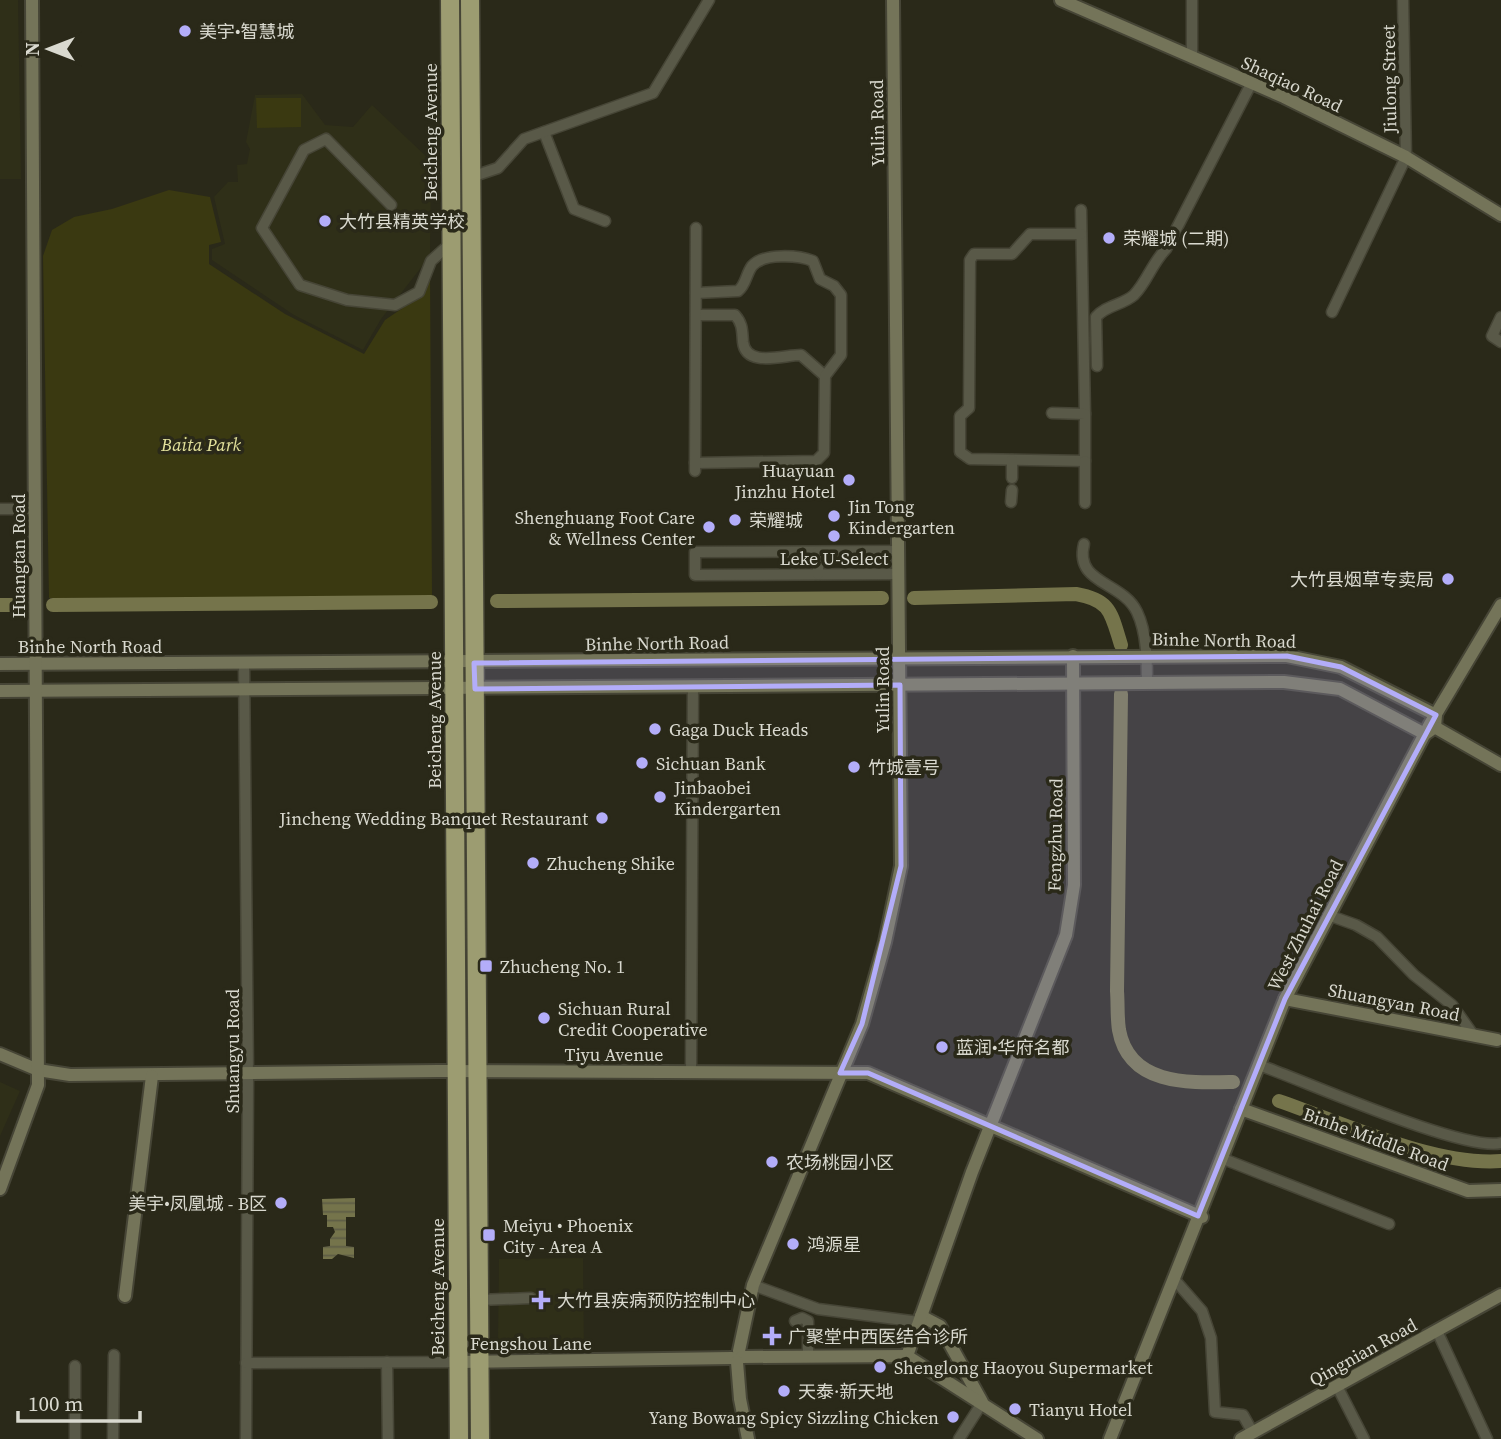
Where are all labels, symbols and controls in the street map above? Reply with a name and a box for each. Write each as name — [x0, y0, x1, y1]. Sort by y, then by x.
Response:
north arrow — [14, 14, 84, 84]
place label: 美宇•智慧城 — [199, 19, 295, 44]
marker: 美宇•智慧城 — [177, 23, 193, 39]
street label: Jiulong Street — [1376, 24, 1402, 135]
text: N — [19, 42, 45, 56]
street label: Shaqiao Road — [1238, 50, 1346, 118]
street label: Beicheng Avenue — [418, 63, 443, 201]
street label: Yulin Road — [864, 79, 890, 167]
place label: 大竹县精英学校 — [339, 209, 465, 234]
marker: 大竹县精英学校 — [317, 213, 333, 229]
place label: 荣耀城 (二期) — [1123, 226, 1229, 251]
marker: 荣耀城 (二期) — [1101, 230, 1117, 246]
park label: Baita Park — [160, 432, 242, 457]
place label: Huayuan Jinzhu Hotel — [734, 458, 835, 504]
marker: Huayuan Jinzhu Hotel — [841, 472, 857, 488]
street label: Huangtan Road — [6, 494, 31, 618]
place label: Jin Tong Kindergarten — [847, 494, 955, 540]
place label: Shenghuang Foot Care & Wellness Center — [515, 505, 695, 551]
place label: 荣耀城 — [749, 508, 803, 533]
marker: Jin Tong Kindergarten — [826, 508, 842, 524]
marker: 荣耀城 — [727, 512, 743, 528]
marker: Shenghuang Foot Care & Wellness Center — [701, 519, 717, 535]
marker: Leke U-Select — [826, 528, 842, 544]
place label: Leke U-Select — [780, 546, 888, 571]
place label: 大竹县烟草专卖局 — [1290, 567, 1434, 592]
marker: 大竹县烟草专卖局 — [1440, 571, 1456, 587]
street label: Binhe North Road — [1152, 626, 1296, 654]
street label: Binhe North Road — [585, 629, 729, 657]
street label: Binhe North Road — [18, 634, 162, 659]
street label: Yulin Road — [870, 646, 895, 734]
street label: Beicheng Avenue — [422, 651, 447, 789]
place label: Gaga Duck Heads — [669, 717, 808, 742]
marker: Gaga Duck Heads — [647, 721, 663, 737]
place label: Sichuan Bank — [656, 751, 766, 776]
marker: Sichuan Bank — [634, 755, 650, 771]
place label: 竹城壹号 — [868, 755, 940, 780]
marker: 竹城壹号 — [846, 759, 862, 775]
place label: Jinbaobei Kindergarten — [673, 775, 781, 821]
street label: Fengzhu Road — [1042, 778, 1068, 892]
marker: Jinbaobei Kindergarten — [652, 789, 668, 805]
place label: Jincheng Wedding Banquet Restaurant — [278, 806, 588, 831]
marker: Jincheng Wedding Banquet Restaurant — [594, 810, 610, 826]
place label: Zhucheng Shike — [547, 851, 675, 876]
marker: Zhucheng Shike — [525, 855, 541, 871]
street label: West Zhuhai Road — [1261, 855, 1349, 995]
place label: Zhucheng No. 1 — [500, 954, 625, 979]
marker: Zhucheng No. 1 — [478, 958, 494, 974]
street label: Shuangyan Road — [1326, 977, 1462, 1027]
street label: Shuangyu Road — [220, 989, 245, 1113]
place label: Sichuan Rural Credit Cooperative — [558, 996, 708, 1042]
marker: Sichuan Rural Credit Cooperative — [536, 1010, 552, 1026]
place label: 蓝润•华府名都 — [956, 1035, 1070, 1060]
marker: 蓝润•华府名都 — [934, 1039, 950, 1055]
street label: Tiyu Avenue — [565, 1042, 663, 1067]
street label: Binhe Middle Road — [1300, 1101, 1452, 1177]
place label: 农场桃园小区 — [786, 1150, 894, 1175]
marker: 农场桃园小区 — [764, 1154, 780, 1170]
place label: 美宇•凤凰城 - B区 — [128, 1191, 267, 1216]
marker: 美宇•凤凰城 - B区 — [273, 1195, 289, 1211]
place label: Meiyu • Phoenix City - Area A — [503, 1213, 633, 1259]
street label: Beicheng Avenue — [425, 1218, 450, 1356]
marker: Meiyu • Phoenix City - Area A — [481, 1227, 497, 1243]
place label: 鸿源星 — [807, 1232, 861, 1257]
marker: 鸿源星 — [785, 1236, 801, 1252]
place label: 大竹县疾病预防控制中心 — [557, 1288, 755, 1313]
marker: 大竹县疾病预防控制中心 — [531, 1290, 551, 1310]
street label: Qingnian Road — [1305, 1312, 1421, 1392]
place label: 广聚堂中西医结合诊所 — [788, 1324, 968, 1349]
marker: 广聚堂中西医结合诊所 — [762, 1326, 782, 1346]
street label: Fengshou Lane — [470, 1331, 592, 1356]
place label: Shenglong Haoyou Supermarket — [894, 1355, 1153, 1380]
marker: Shenglong Haoyou Supermarket — [872, 1359, 888, 1375]
place label: 天泰·新天地 — [798, 1379, 893, 1404]
scale bar — [18, 1380, 140, 1424]
marker: 天泰·新天地 — [776, 1383, 792, 1399]
text: 100 m — [28, 1389, 83, 1418]
place label: Tianyu Hotel — [1029, 1397, 1132, 1422]
marker: Tianyu Hotel — [1007, 1401, 1023, 1417]
place label: Yang Bowang Spicy Sizzling Chicken — [648, 1405, 939, 1430]
marker: Yang Bowang Spicy Sizzling Chicken — [945, 1409, 961, 1425]

